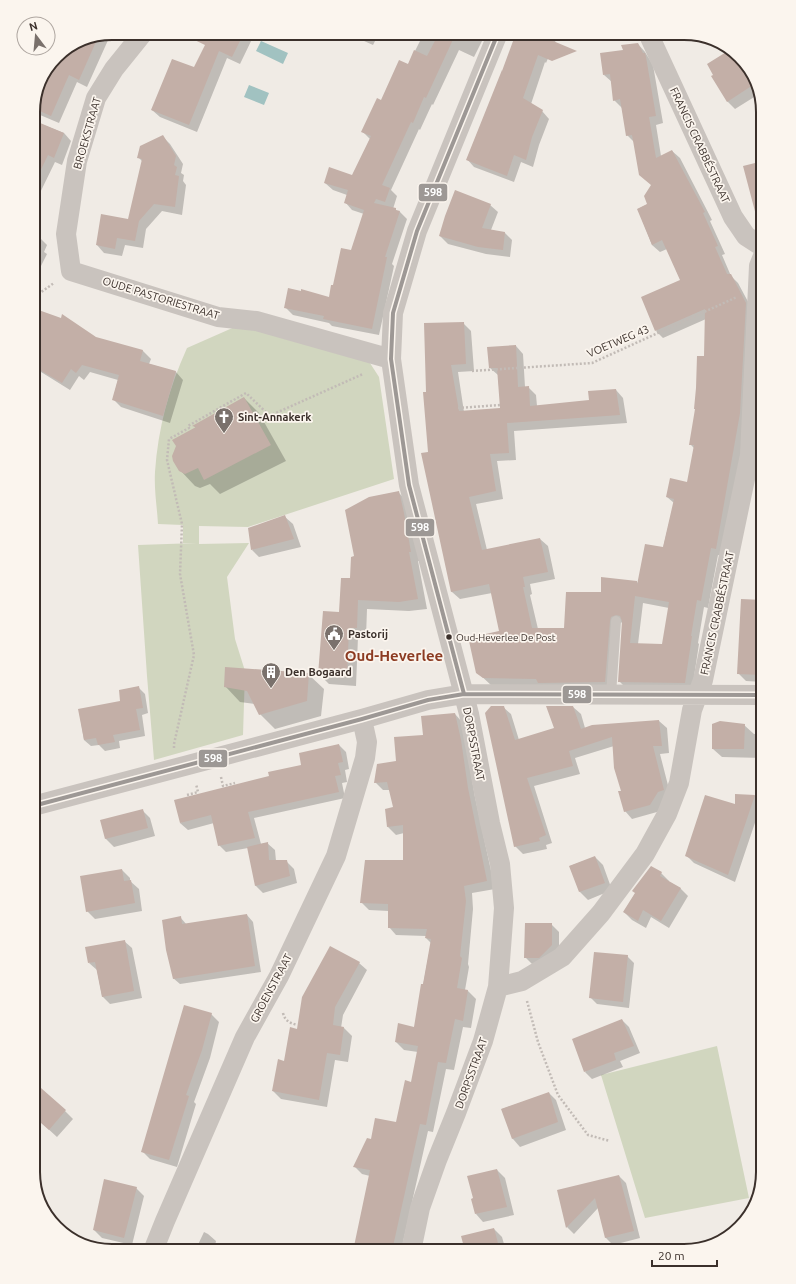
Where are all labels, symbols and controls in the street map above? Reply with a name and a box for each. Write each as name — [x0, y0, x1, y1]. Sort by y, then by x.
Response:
north arrow — [16, 16, 56, 56]
text: N — [28, 19, 39, 33]
street label: FRANCIS CRABBÉSTRAAT — [668, 85, 733, 205]
street label: BROEKSTRAAT — [71, 96, 103, 170]
line badge: 598 — [418, 183, 448, 202]
text: 598 — [424, 186, 442, 198]
street label: OUDE PASTORIESTRAAT — [101, 275, 221, 321]
street label: VOETWEG 43 — [585, 323, 651, 359]
church icon: Sint-Annakerk — [213, 406, 235, 434]
place label: Sint-Annakerk — [238, 411, 312, 423]
line badge: 598 — [405, 518, 435, 537]
text: 598 — [411, 521, 429, 533]
street label: FRANCIS CRABBÉSTRAAT — [697, 550, 736, 676]
public building icon: Pastorij — [323, 623, 345, 651]
place label: Pastorij — [348, 628, 388, 640]
marker: Oud-Heverlee De Post — [444, 632, 454, 642]
place label: Oud-Heverlee De Post — [456, 632, 556, 643]
district label: Oud-Heverlee — [345, 647, 443, 664]
building icon: Den Bogaard — [260, 661, 282, 689]
place label: Den Bogaard — [285, 666, 352, 678]
line badge: 598 — [562, 685, 592, 704]
text: 598 — [568, 688, 586, 700]
street label: DORPSSTRAAT — [461, 706, 487, 782]
line badge: 598 — [198, 749, 228, 768]
text: 598 — [204, 752, 222, 764]
street label: GROENSTRAAT — [248, 952, 294, 1024]
street label: DORPSSTRAAT — [453, 1036, 489, 1110]
scale bar — [652, 1242, 717, 1268]
text: 20 m — [658, 1249, 685, 1262]

